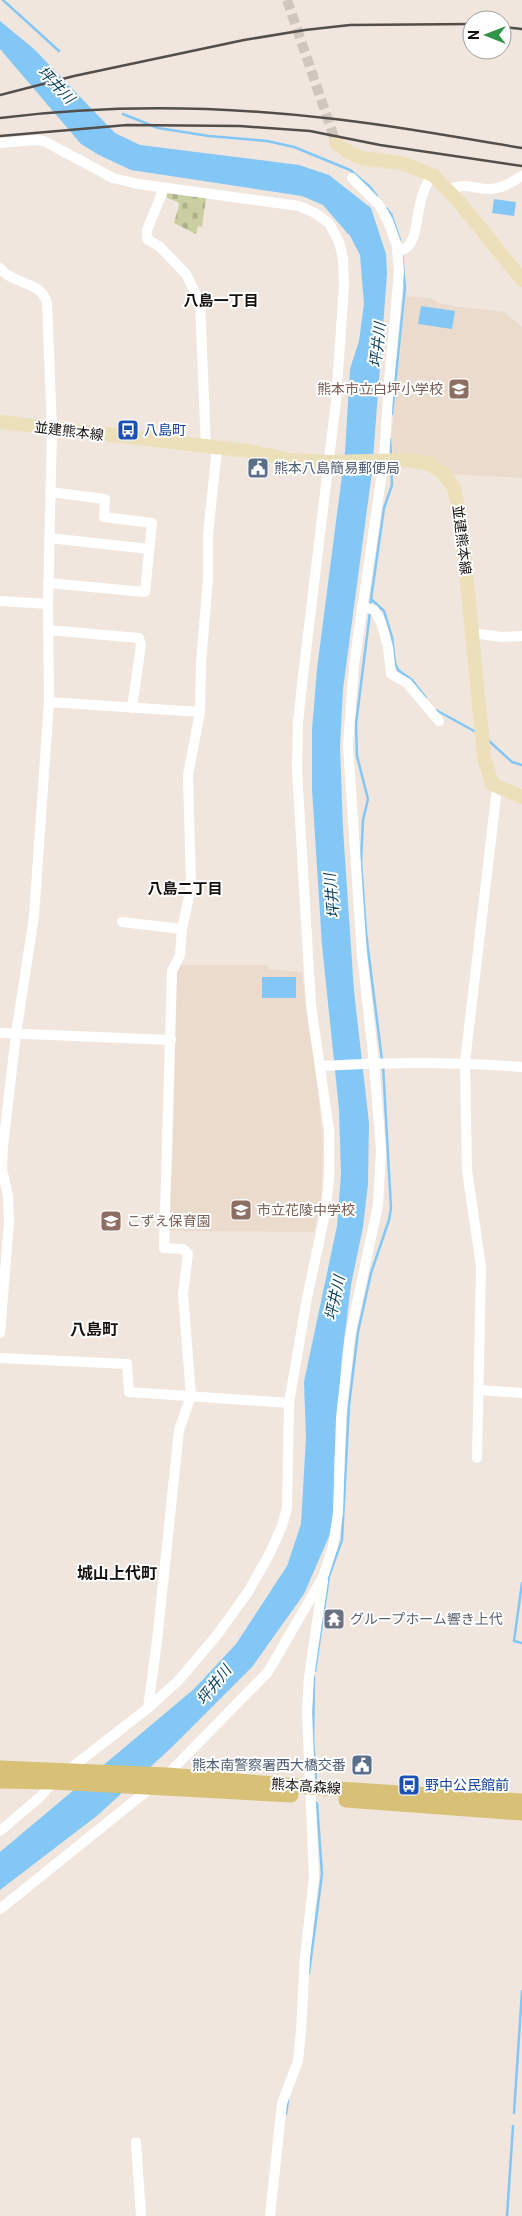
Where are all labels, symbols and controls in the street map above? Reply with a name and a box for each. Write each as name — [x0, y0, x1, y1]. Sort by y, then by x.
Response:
north arrow — [462, 10, 512, 60]
text: N — [466, 30, 482, 40]
water label: 坪井川 — [34, 63, 79, 109]
district label: 八島一丁目 — [183, 292, 259, 310]
water label: 坪井川 — [367, 320, 390, 368]
school or university icon: 熊本市立白坪小学校 — [447, 377, 471, 401]
place label: 熊本市立白坪小学校 — [317, 381, 443, 397]
bus stop icon: 八島町 — [116, 418, 140, 442]
street label: 並建熊本線 — [33, 419, 105, 443]
place label: 八島町 — [144, 422, 186, 438]
public building icon: 熊本八島簡易郵便局 — [246, 456, 270, 480]
place label: 熊本八島簡易郵便局 — [274, 460, 400, 476]
street label: 並建熊本線 — [450, 504, 474, 576]
water label: 坪井川 — [321, 871, 343, 919]
district label: 八島二丁目 — [147, 880, 223, 898]
school or university icon: 市立花陵中学校 — [229, 1198, 253, 1222]
place label: 市立花陵中学校 — [257, 1202, 355, 1218]
school or university icon: こずえ保育園 — [99, 1209, 123, 1233]
place label: こずえ保育園 — [127, 1213, 211, 1229]
water label: 坪井川 — [322, 1272, 349, 1322]
district label: 八島町 — [70, 1320, 118, 1339]
district label: 城山上代町 — [77, 1564, 157, 1583]
temple icon: グループホーム響き上代 — [322, 1607, 346, 1631]
place label: グループホーム響き上代 — [350, 1611, 503, 1627]
water label: 坪井川 — [193, 1660, 236, 1708]
public building icon: 熊本南警察署西大橋交番 — [350, 1753, 374, 1777]
place label: 熊本南警察署西大橋交番 — [192, 1757, 346, 1773]
bus stop icon: 野中公民館前 — [397, 1773, 421, 1797]
street label: 熊本高森線 — [271, 1776, 341, 1796]
place label: 野中公民館前 — [425, 1777, 509, 1793]

